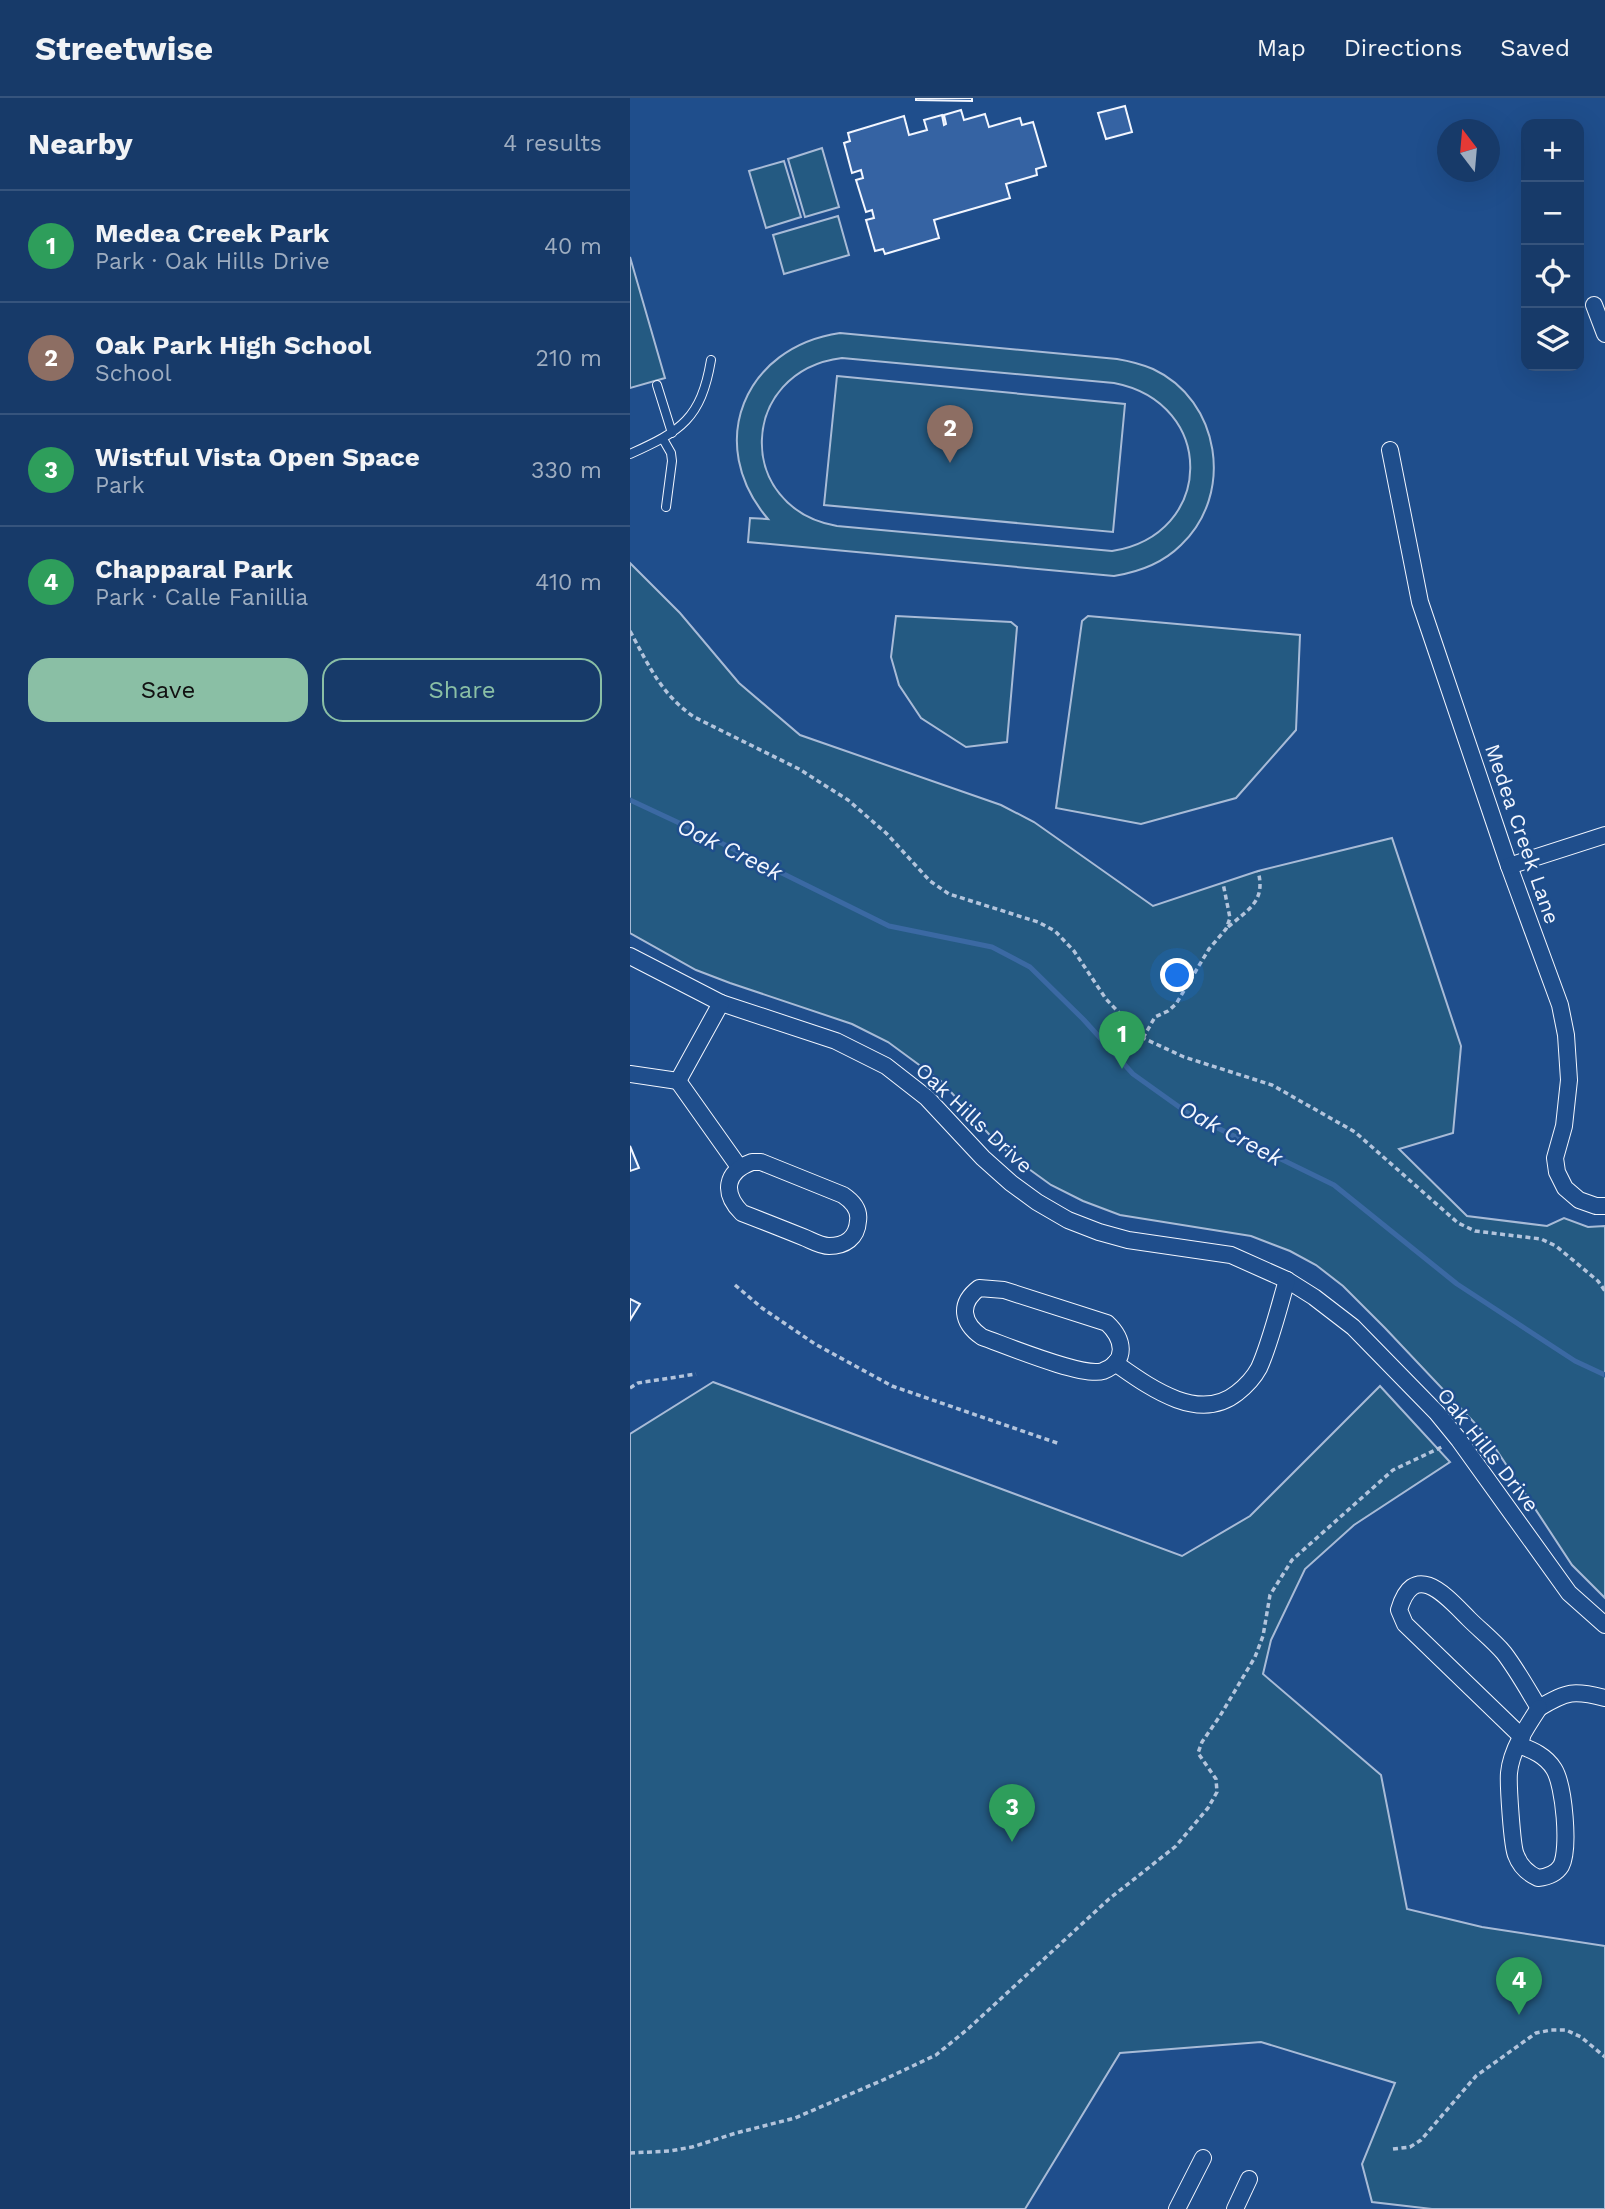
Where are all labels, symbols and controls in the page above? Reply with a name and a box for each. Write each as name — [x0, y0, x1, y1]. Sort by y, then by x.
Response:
text: Streetwise — [35, 29, 213, 68]
text: Map — [1257, 34, 1306, 62]
text: Directions — [1344, 34, 1462, 62]
text: Saved — [1500, 34, 1570, 62]
north arrow — [1437, 119, 1500, 182]
map controls — [1521, 119, 1584, 371]
button: + — [1521, 119, 1584, 182]
text: Nearby — [28, 126, 133, 161]
text: 4 results — [503, 130, 602, 157]
button: − — [1521, 182, 1584, 245]
text: Medea Creek Park — [95, 218, 329, 248]
text: 1 — [46, 233, 56, 260]
text: 40 m — [544, 233, 602, 260]
button: locate — [1521, 245, 1584, 308]
text: Park · Oak Hills Drive — [95, 248, 330, 275]
button: layers — [1521, 308, 1584, 371]
text: Oak Park High School — [95, 330, 371, 360]
text: 2 — [44, 345, 58, 372]
text: 210 m — [536, 345, 602, 372]
text: School — [95, 360, 172, 387]
pin: 2 — [927, 405, 973, 463]
text: Wistful Vista Open Space — [95, 442, 420, 472]
text: 3 — [44, 457, 58, 484]
text: 330 m — [531, 457, 602, 484]
text: Park — [95, 472, 144, 499]
text: Chapparal Park — [95, 554, 293, 584]
text: 4 — [44, 569, 58, 596]
text: 410 m — [535, 569, 602, 596]
text: Park · Calle Fanillia — [95, 584, 308, 611]
button: Save — [28, 658, 308, 722]
button: Share — [322, 658, 602, 722]
street label: Medea Creek Lane — [1480, 741, 1565, 927]
water label: Oak Creek — [673, 812, 788, 887]
your location — [1160, 958, 1194, 992]
pin: 1 — [1099, 1011, 1145, 1069]
street label: Oak Hills Drive — [911, 1057, 1038, 1178]
water label: Oak Creek — [1174, 1095, 1289, 1173]
street label: Oak Hills Drive — [1432, 1383, 1545, 1517]
pin: 3 — [989, 1784, 1035, 1842]
pin: 4 — [1496, 1957, 1542, 2015]

